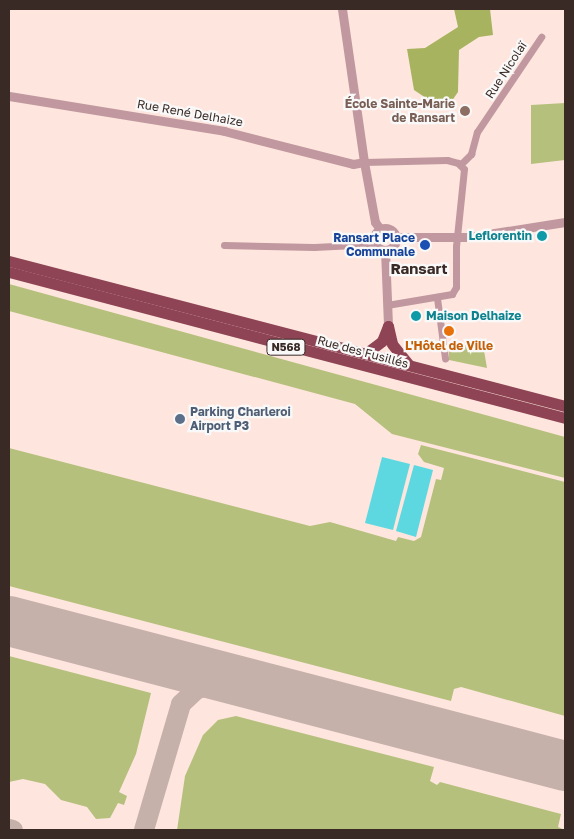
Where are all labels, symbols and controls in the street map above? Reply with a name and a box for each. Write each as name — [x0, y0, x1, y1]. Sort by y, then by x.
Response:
street label: Rue Nicolaï — [482, 39, 530, 101]
street label: Rue René Delhaize — [136, 97, 244, 129]
place label: École Sainte-Marie de Ransart — [345, 97, 455, 125]
marker: École Sainte-Marie de Ransart — [459, 105, 471, 117]
place label: Leflorentin — [468, 229, 532, 243]
marker: Leflorentin — [536, 230, 548, 242]
place label: Ransart Place Communale — [333, 231, 415, 259]
marker: Ransart Place Communale — [419, 239, 431, 251]
district label: Ransart — [390, 260, 448, 278]
place label: Maison Delhaize — [426, 309, 521, 323]
marker: Maison Delhaize — [410, 310, 422, 322]
marker: L'Hôtel de Ville — [443, 325, 455, 337]
street label: Rue des Fusillés — [316, 333, 410, 371]
road number: N568 — [266, 338, 306, 356]
place label: L'Hôtel de Ville — [405, 339, 493, 353]
place label: Parking Charleroi Airport P3 — [190, 405, 291, 433]
marker: Parking Charleroi Airport P3 — [174, 413, 186, 425]

